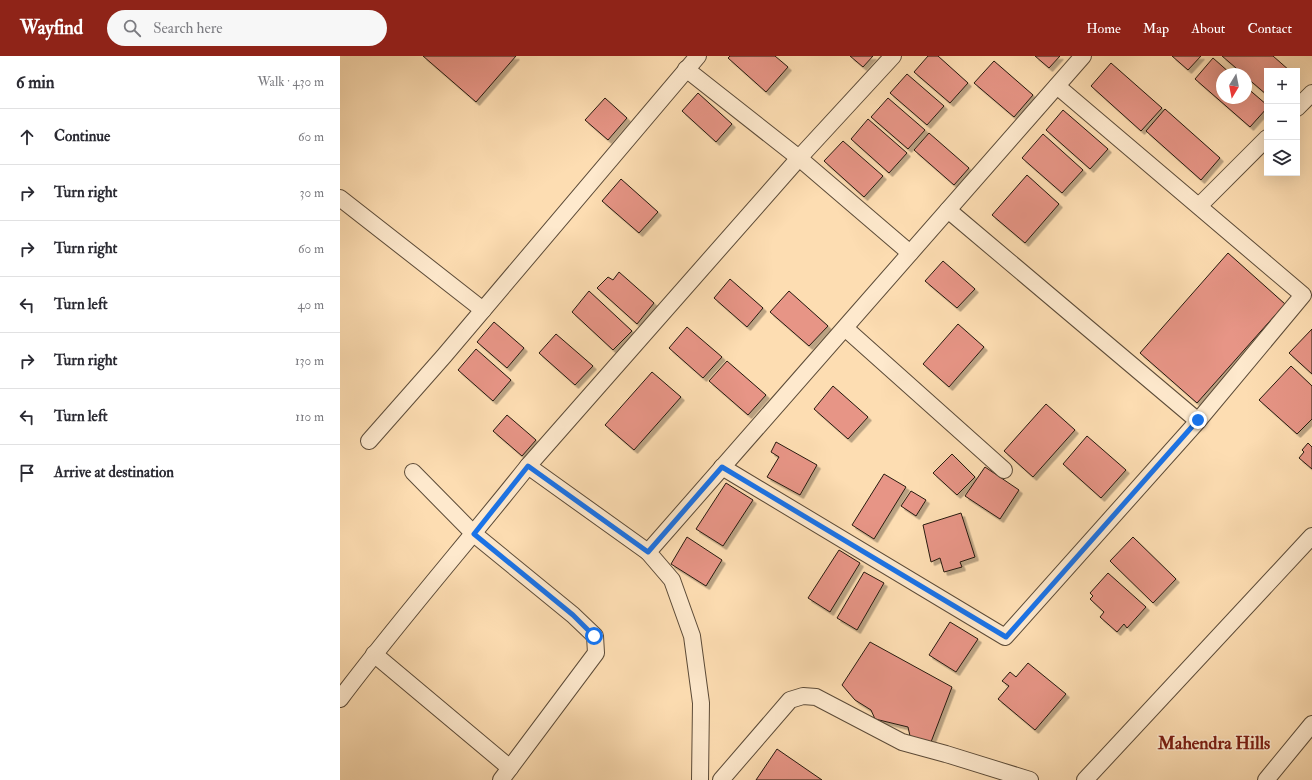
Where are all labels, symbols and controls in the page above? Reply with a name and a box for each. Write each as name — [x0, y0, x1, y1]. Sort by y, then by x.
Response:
search box — [107, 10, 387, 46]
text: Wayfind — [20, 16, 83, 40]
icon: search — [121, 17, 143, 39]
text: Search here — [153, 19, 223, 38]
text: Home — [1086, 20, 1121, 37]
text: Map — [1143, 20, 1169, 37]
text: About — [1191, 20, 1225, 37]
text: Contact — [1247, 20, 1292, 37]
north arrow — [1216, 68, 1252, 104]
map controls — [1264, 68, 1300, 176]
button: + — [1264, 68, 1300, 104]
text: 6 min — [16, 72, 55, 93]
text: Walk · 430 m — [258, 74, 324, 90]
button: − — [1264, 104, 1300, 140]
icon: ahead — [16, 126, 38, 148]
text: Continue — [54, 127, 110, 146]
text: 60 m — [298, 129, 324, 145]
button: layers — [1264, 140, 1300, 176]
icon: right — [16, 182, 38, 204]
text: Turn right — [54, 183, 117, 202]
text: 30 m — [300, 185, 324, 201]
icon: right — [16, 238, 38, 260]
text: Turn right — [54, 239, 117, 258]
text: 60 m — [298, 241, 324, 257]
icon: left — [16, 294, 38, 316]
text: Turn left — [54, 295, 108, 314]
text: 40 m — [298, 297, 324, 313]
icon: right — [16, 350, 38, 372]
text: Turn right — [54, 351, 117, 370]
text: 130 m — [295, 353, 324, 369]
icon: left — [16, 406, 38, 428]
text: Turn left — [54, 407, 108, 426]
text: 110 m — [295, 409, 324, 425]
route end — [1189, 411, 1207, 429]
icon: arrive — [16, 462, 38, 484]
text: Arrive at destination — [54, 463, 174, 482]
route start — [585, 627, 603, 645]
district label: Mahendra Hills — [1157, 732, 1270, 755]

